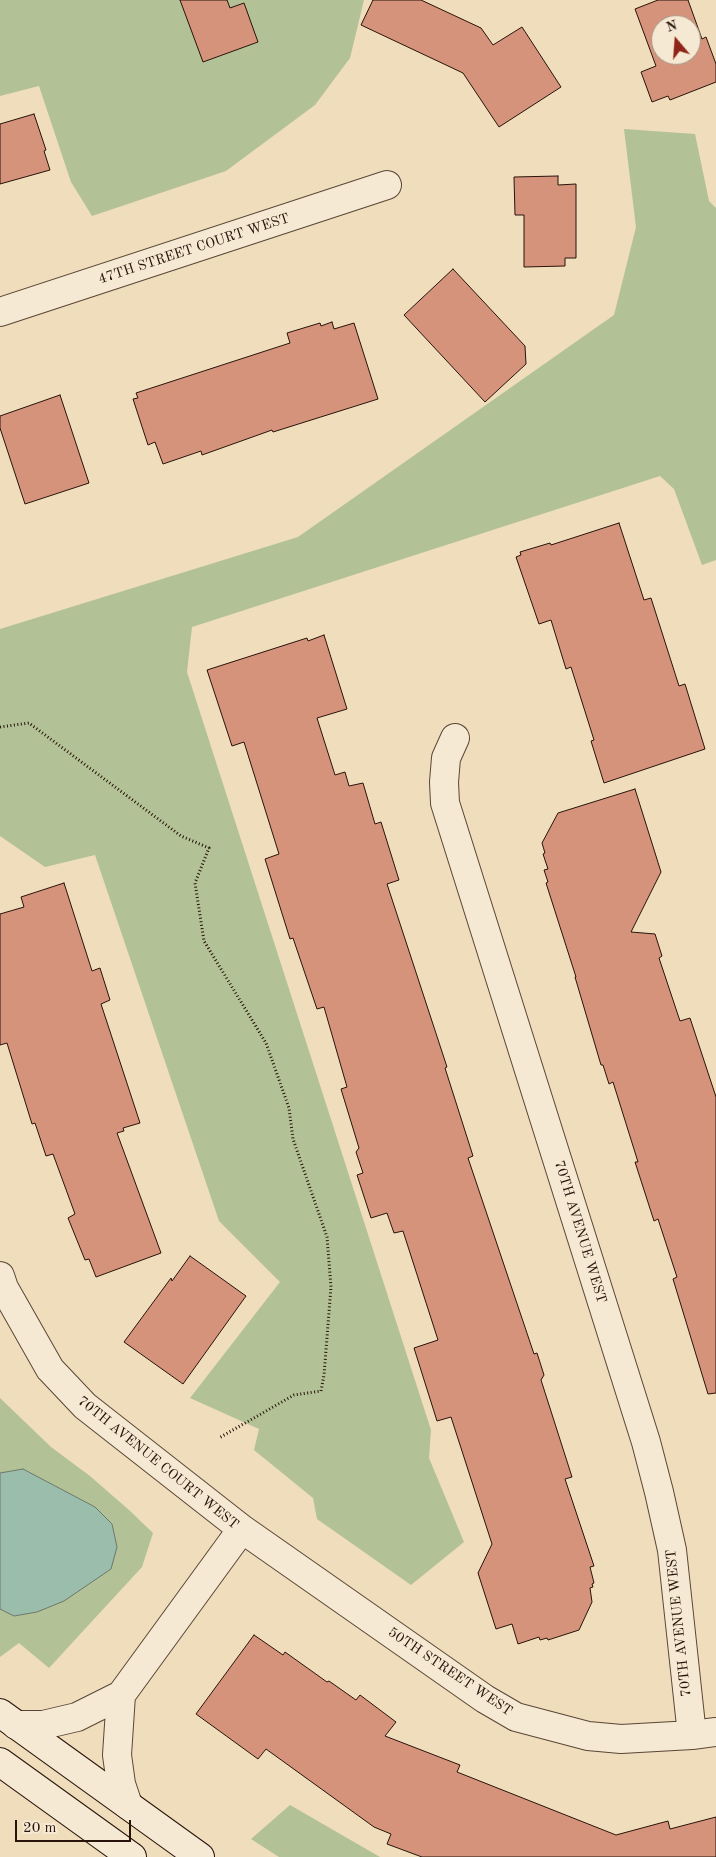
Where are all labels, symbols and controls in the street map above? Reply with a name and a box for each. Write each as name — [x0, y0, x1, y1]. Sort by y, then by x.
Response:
north arrow — [651, 15, 701, 65]
text: N — [664, 18, 679, 35]
street label: 47TH STREET COURT WEST — [96, 210, 292, 288]
street label: 70TH AVENUE WEST — [550, 1158, 610, 1306]
street label: 70TH AVENUE COURT WEST — [74, 1393, 242, 1533]
street label: 70TH AVENUE WEST — [663, 1548, 695, 1698]
street label: 50TH STREET WEST — [385, 1624, 515, 1720]
scale bar — [18, 1810, 134, 1842]
text: 20 m — [23, 1821, 57, 1836]

